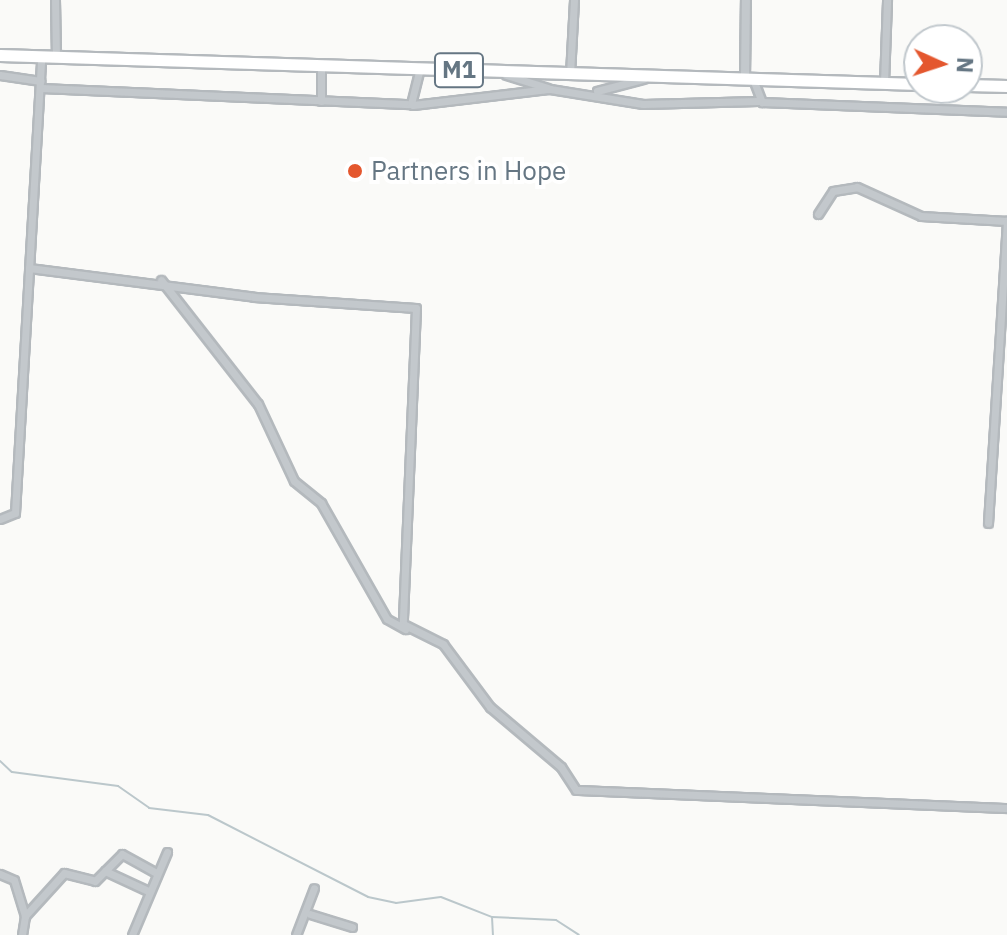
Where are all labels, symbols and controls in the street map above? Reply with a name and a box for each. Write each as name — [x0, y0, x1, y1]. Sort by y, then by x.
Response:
north arrow — [903, 24, 983, 104]
road number: M1 — [433, 50, 485, 90]
text: N — [951, 56, 980, 74]
place label: Partners in Hope — [371, 155, 566, 187]
marker: Partners in Hope — [346, 162, 364, 180]

